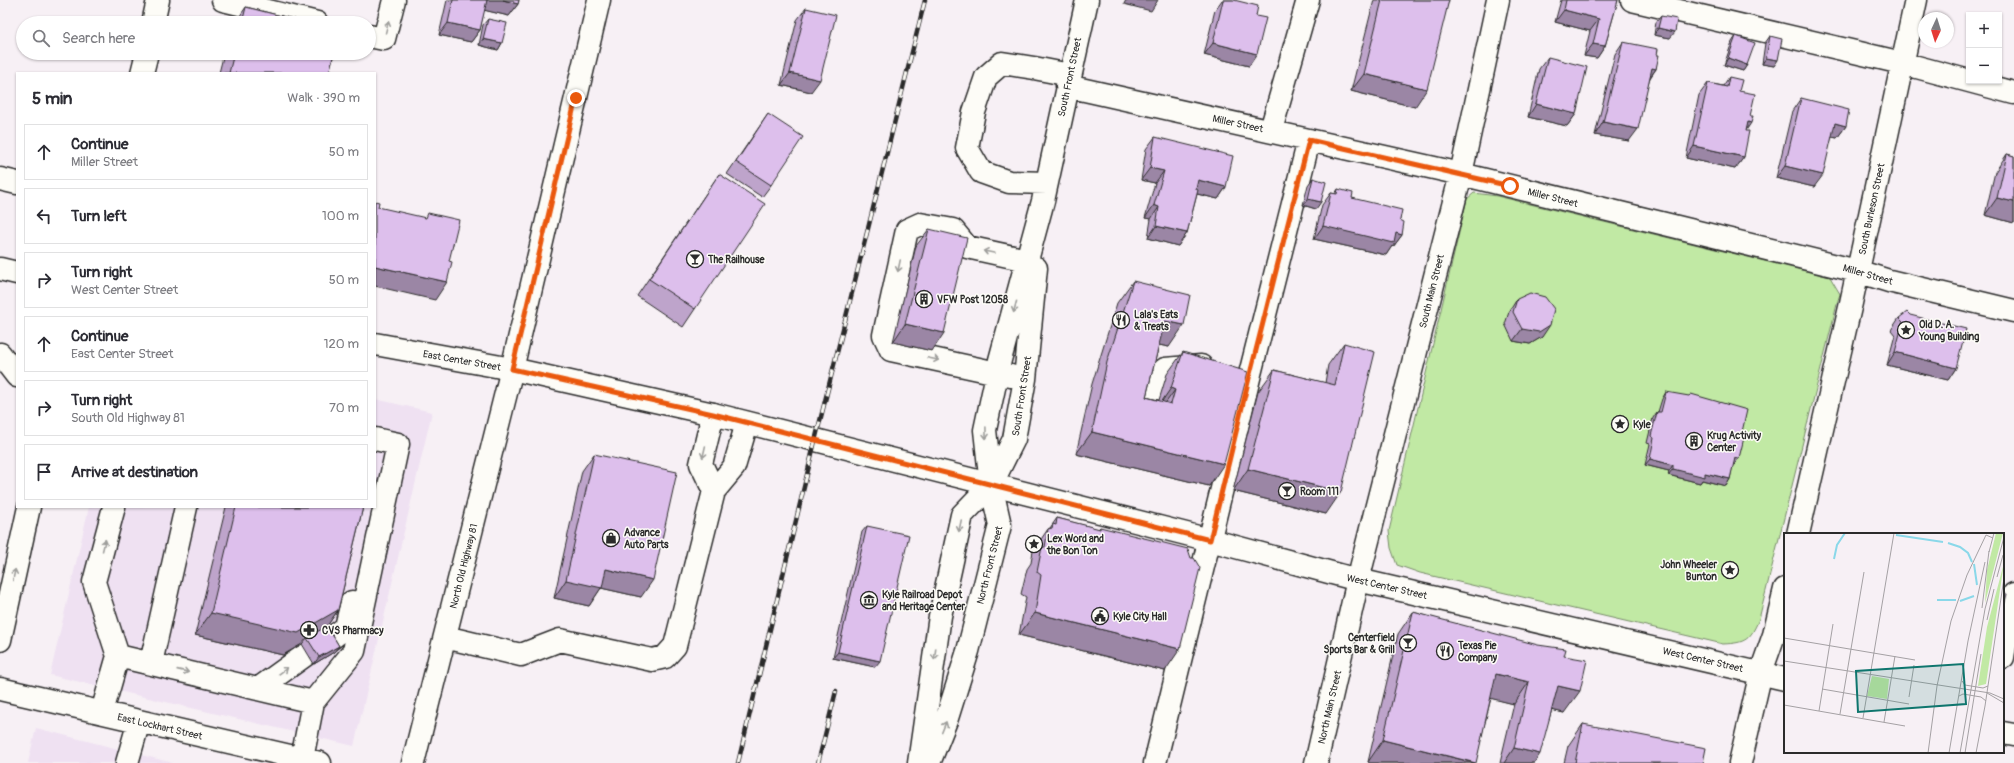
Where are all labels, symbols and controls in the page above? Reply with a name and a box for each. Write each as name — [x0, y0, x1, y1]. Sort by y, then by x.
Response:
north arrow — [1918, 12, 1954, 48]
map controls — [1966, 12, 2002, 84]
button: + — [1966, 12, 2002, 48]
search box — [16, 16, 376, 60]
one-way arrow — [384, 21, 391, 34]
icon: search — [30, 27, 52, 49]
text: Search here — [62, 29, 135, 48]
street label: South Front Street — [1056, 36, 1084, 118]
button: − — [1966, 48, 2002, 84]
text: 5 min — [32, 88, 72, 109]
route end — [567, 89, 585, 107]
text: Walk · 390 m — [287, 90, 360, 106]
street label: Miller Street — [1211, 113, 1265, 135]
text: Continue — [71, 135, 129, 154]
icon: ahead — [33, 141, 55, 163]
text: 50 m — [329, 144, 359, 160]
text: Miller Street — [71, 154, 138, 170]
street label: South Burleson Street — [1856, 161, 1888, 256]
route start — [1501, 177, 1519, 195]
street label: Miller Street — [1526, 186, 1580, 210]
icon: left — [33, 205, 55, 227]
text: Turn left — [71, 207, 127, 226]
text: 100 m — [322, 208, 359, 224]
one-way arrow — [983, 247, 996, 255]
bar icon: The Railhouse — [685, 249, 705, 269]
street label: South Main Street — [1417, 252, 1447, 329]
place label: The Railhouse — [707, 254, 766, 266]
one-way arrow — [894, 259, 902, 272]
street label: Miller Street — [1841, 262, 1895, 288]
text: Turn right — [71, 263, 132, 282]
icon: right — [33, 269, 55, 291]
text: 50 m — [329, 272, 359, 288]
text: West Center Street — [71, 282, 178, 298]
building icon: VFW Post 12058 — [914, 289, 934, 309]
place label: VFW Post 12058 — [937, 294, 1008, 306]
one-way arrow — [1010, 300, 1018, 313]
place label: Lala's Eats & Treats — [1134, 309, 1179, 333]
restaurant icon: Lala's Eats & Treats — [1111, 310, 1131, 330]
place label: Old D. A. Young Building — [1918, 319, 1979, 343]
place icon: Old D. A. Young Building — [1896, 320, 1916, 340]
text: Continue — [71, 327, 129, 346]
icon: ahead — [33, 333, 55, 355]
text: 120 m — [323, 336, 359, 352]
text: East Center Street — [71, 346, 173, 362]
street label: East Center Street — [422, 348, 503, 374]
street label: South Front Street — [1010, 354, 1034, 437]
one-way arrow — [926, 356, 939, 364]
text: Turn right — [71, 391, 132, 410]
icon: right — [33, 397, 55, 419]
text: 70 m — [329, 400, 359, 416]
text: South Old Highway 81 — [71, 410, 185, 426]
place icon: Kyle — [1610, 414, 1630, 434]
place label: Kyle — [1633, 419, 1652, 431]
one-way arrow — [982, 426, 990, 439]
place label: Krug Activity Center — [1707, 430, 1762, 454]
building icon: Krug Activity Center — [1684, 431, 1704, 451]
one-way arrow — [700, 445, 707, 458]
icon: arrive — [33, 461, 55, 483]
text: Arrive at destination — [71, 463, 198, 482]
bar icon: Room 111 — [1277, 481, 1297, 501]
place label: Room 111 — [1300, 486, 1339, 498]
one-way arrow — [955, 520, 963, 533]
street label: North Old Highway 81 — [448, 522, 480, 610]
street label: North Front Street — [974, 524, 1006, 606]
place label: Advance Auto Parts — [624, 527, 669, 551]
shop icon: Advance Auto Parts — [601, 528, 621, 548]
place label: Lex Word and the Bon Ton — [1046, 533, 1104, 557]
inset map — [1784, 533, 2004, 753]
place icon: Lex Word and the Bon Ton — [1024, 534, 1044, 554]
one-way arrow — [101, 538, 108, 551]
place label: John Wheeler Bunton — [1660, 559, 1717, 583]
place icon: John Wheeler Bunton — [1720, 560, 1740, 580]
one-way arrow — [11, 569, 19, 582]
street label: West Center Street — [1345, 572, 1429, 602]
place label: Kyle Railroad Depot and Heritage Center — [882, 589, 966, 613]
museum icon: Kyle Railroad Depot and Heritage Center — [859, 590, 879, 610]
public building icon: Kyle City Hall — [1090, 606, 1110, 626]
place label: Kyle City Hall — [1113, 611, 1167, 623]
pharmacy icon: CVS Pharmacy — [299, 620, 319, 640]
place label: CVS Pharmacy — [322, 625, 384, 637]
place label: Centerfield Sports Bar & Grill — [1324, 632, 1395, 656]
bar icon: Centerfield Sports Bar & Grill — [1398, 633, 1418, 653]
place label: Texas Pie Company — [1457, 640, 1498, 664]
restaurant icon: Texas Pie Company — [1435, 641, 1455, 661]
street label: West Center Street — [1661, 645, 1745, 675]
one-way arrow — [931, 647, 939, 660]
one-way arrow — [277, 666, 288, 675]
one-way arrow — [177, 667, 190, 675]
street label: North Main Street — [1316, 668, 1344, 745]
street label: East Lockhart Street — [116, 711, 204, 743]
one-way arrow — [940, 721, 948, 733]

